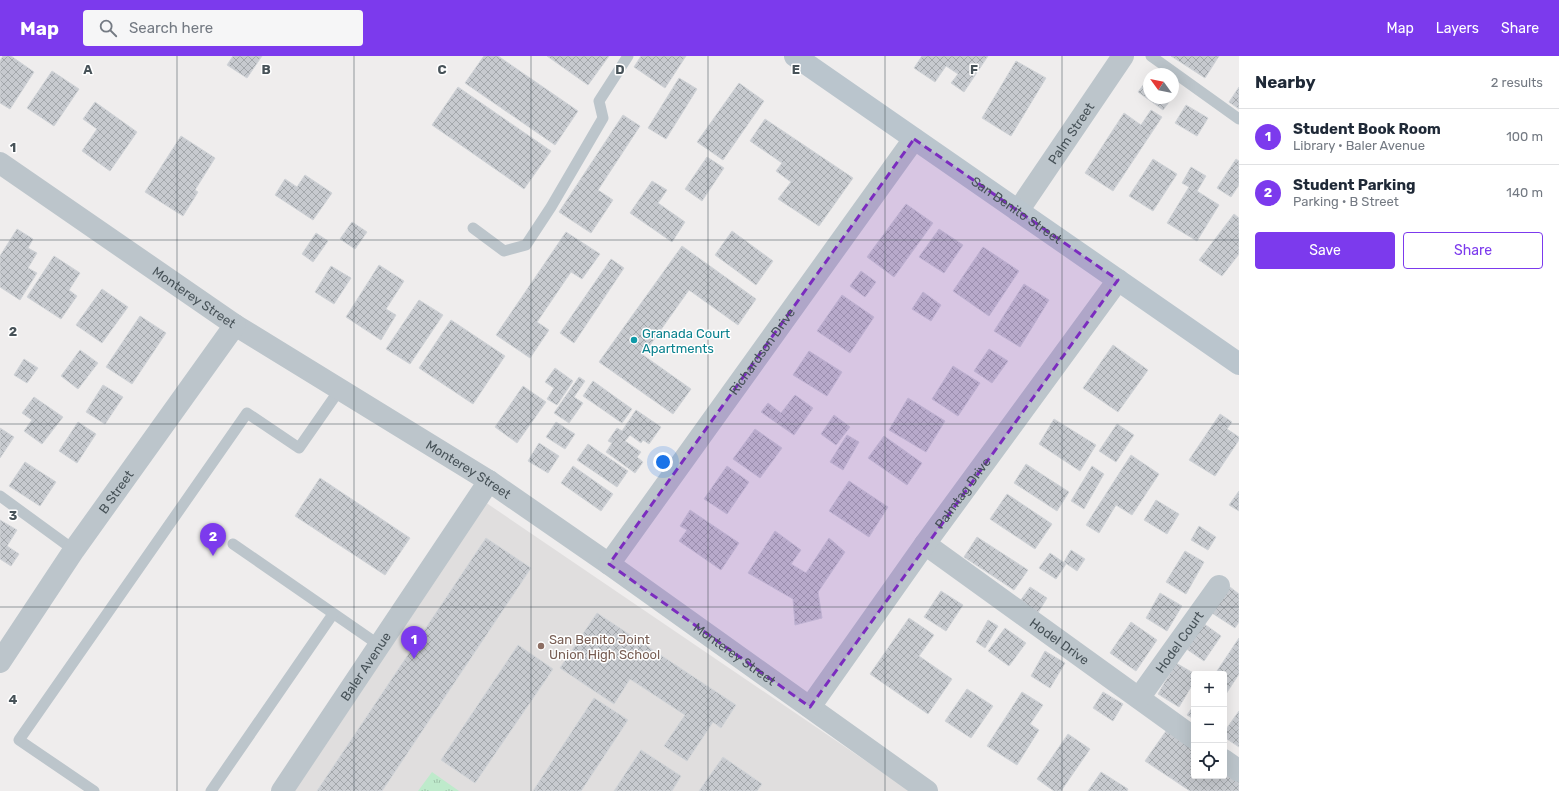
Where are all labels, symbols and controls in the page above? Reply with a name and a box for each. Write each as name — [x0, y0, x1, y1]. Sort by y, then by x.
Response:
search box — [83, 10, 363, 46]
text: Map — [20, 17, 59, 40]
icon: search — [97, 17, 119, 39]
text: Search here — [129, 19, 213, 37]
text: Map — [1387, 20, 1414, 37]
text: Layers — [1436, 20, 1479, 37]
text: Share — [1501, 20, 1539, 37]
text: A — [83, 62, 93, 77]
text: B — [261, 62, 271, 77]
text: C — [437, 62, 447, 77]
text: D — [615, 62, 625, 77]
text: E — [792, 62, 800, 77]
text: F — [970, 62, 978, 77]
north arrow — [1143, 68, 1179, 104]
text: Nearby — [1255, 72, 1316, 92]
text: 2 results — [1491, 75, 1543, 90]
street label: Palm Street — [1045, 100, 1097, 167]
text: Student Book Room — [1293, 120, 1441, 138]
text: 1 — [1265, 129, 1271, 144]
text: 100 m — [1506, 129, 1543, 144]
text: Library · Baler Avenue — [1293, 138, 1425, 153]
text: 1 — [10, 140, 16, 155]
street label: San Benito Street — [969, 173, 1065, 246]
text: Student Parking — [1293, 176, 1416, 194]
text: 2 — [1264, 185, 1272, 200]
text: 140 m — [1506, 185, 1543, 200]
text: Parking · B Street — [1293, 194, 1399, 209]
button: Save — [1255, 232, 1395, 269]
button: Share — [1403, 232, 1543, 269]
street label: Monterey Street — [150, 263, 239, 331]
street label: Richardson Drive — [726, 305, 798, 397]
text: 2 — [9, 324, 17, 339]
place label: Granada Court Apartments — [642, 326, 730, 356]
marker: Granada Court Apartments — [629, 335, 639, 345]
street label: Monterey Street — [424, 437, 514, 502]
your location — [653, 452, 673, 472]
street label: Palmtag Drive — [931, 454, 994, 531]
street label: B Street — [95, 467, 136, 516]
text: 3 — [9, 508, 18, 523]
pin: 2 — [200, 523, 226, 556]
street label: Hodel Court — [1152, 608, 1206, 676]
street label: Hodel Drive — [1027, 615, 1092, 668]
street label: Monterey Street — [691, 619, 779, 688]
pin: 1 — [401, 626, 427, 659]
street label: Baler Avenue — [337, 629, 394, 703]
place label: San Benito Joint Union High School — [549, 632, 660, 663]
marker: San Benito Joint Union High School — [536, 641, 546, 651]
map controls — [1191, 671, 1227, 779]
button: + — [1191, 671, 1227, 707]
text: 4 — [9, 692, 18, 707]
button: − — [1191, 707, 1227, 743]
button: locate — [1191, 743, 1227, 779]

